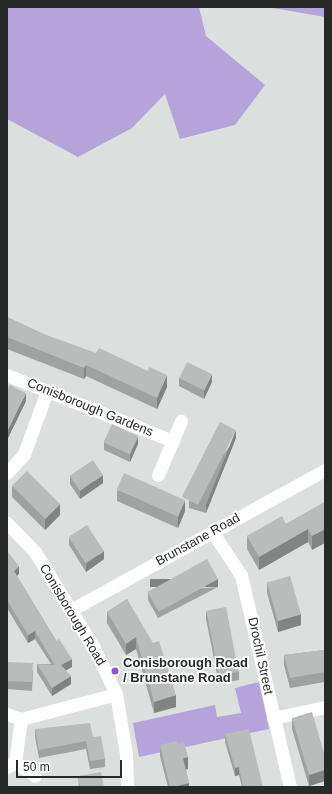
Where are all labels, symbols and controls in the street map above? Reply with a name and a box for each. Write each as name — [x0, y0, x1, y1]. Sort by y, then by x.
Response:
street label: Conisborough Gardens — [25, 376, 155, 440]
street label: Brunstane Road — [153, 510, 243, 570]
street label: Conisborough Road — [36, 561, 108, 669]
street label: Drochil Street — [244, 616, 276, 696]
place label: Conisborough Road / Brunstane Road — [123, 656, 248, 687]
marker: Conisborough Road / Brunstane Road — [110, 666, 120, 676]
scale bar — [18, 752, 124, 778]
text: 50 m — [23, 760, 50, 774]

